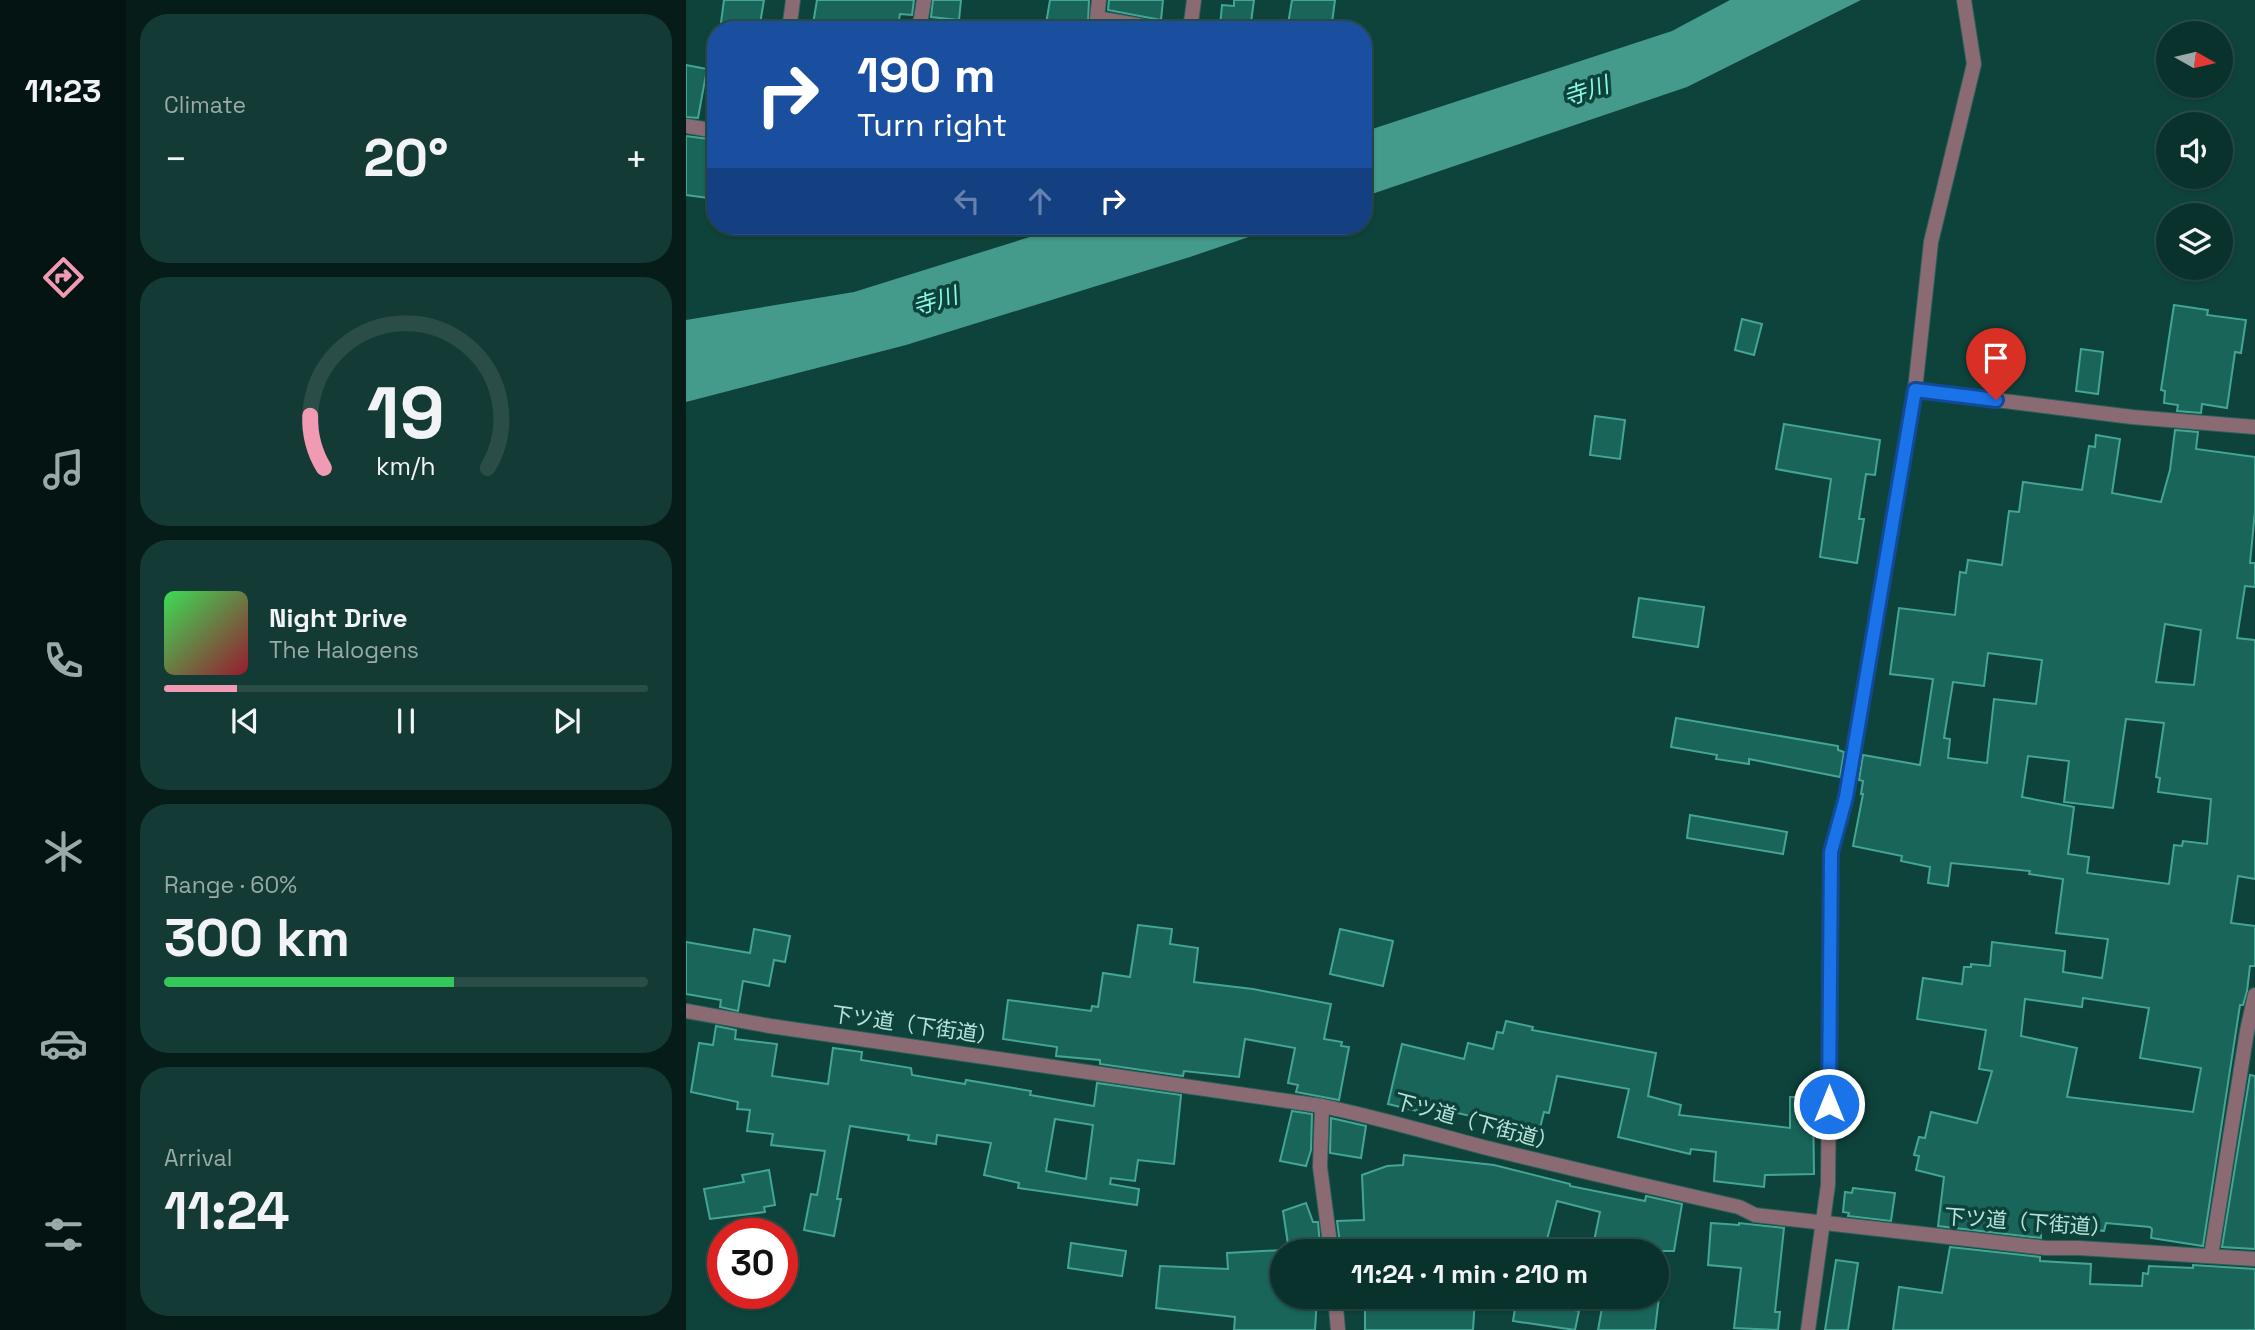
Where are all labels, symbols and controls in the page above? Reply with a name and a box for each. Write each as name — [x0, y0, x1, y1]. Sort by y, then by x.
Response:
north arrow — [2156, 21, 2233, 98]
map controls — [2156, 21, 2233, 280]
text: 190 m — [857, 44, 995, 106]
icon: right — [742, 49, 833, 140]
water label: 寺川 — [1559, 69, 1615, 112]
text: 11:23 — [25, 71, 101, 111]
text: Climate — [164, 90, 246, 120]
text: Turn right — [857, 105, 1007, 145]
button: sound — [2156, 112, 2233, 189]
text: 20° — [363, 125, 449, 191]
text: − — [164, 135, 188, 183]
text: + — [624, 135, 648, 183]
icon: left — [948, 182, 986, 220]
icon: ahead — [1021, 182, 1059, 220]
icon: right — [1094, 182, 1132, 220]
button: layers — [2156, 203, 2233, 280]
icon: directions — [39, 253, 88, 302]
water label: 寺川 — [909, 279, 964, 322]
pin — [1966, 328, 2026, 400]
icon: arrive — [1977, 339, 2015, 377]
text: 19 — [367, 366, 445, 459]
icon: music — [39, 445, 88, 494]
text: km/h — [376, 450, 436, 482]
text: Night Drive — [269, 601, 407, 635]
text: The Halogens — [269, 635, 419, 665]
icon: phone — [39, 636, 88, 685]
icon: previous — [226, 702, 264, 740]
icon: pause — [387, 702, 425, 740]
icon: next — [548, 702, 586, 740]
icon: climate — [39, 827, 88, 876]
text: Range · 60% — [164, 870, 297, 900]
text: 300 km — [164, 905, 350, 971]
street label: 下ツ道（下街道） — [830, 1000, 1000, 1050]
icon: car — [39, 1019, 88, 1068]
position arrow — [1792, 1067, 1866, 1141]
street label: 下ツ道（下街道） — [1391, 1087, 1561, 1157]
text: Arrival — [164, 1143, 232, 1173]
text: 11:24 — [164, 1178, 290, 1244]
street label: 下ツ道（下街道） — [1943, 1203, 2113, 1241]
icon: filters — [39, 1210, 88, 1259]
speed limit sign: 30 — [707, 1218, 798, 1309]
text: 11:24 · 1 min · 210 m — [1351, 1257, 1588, 1291]

